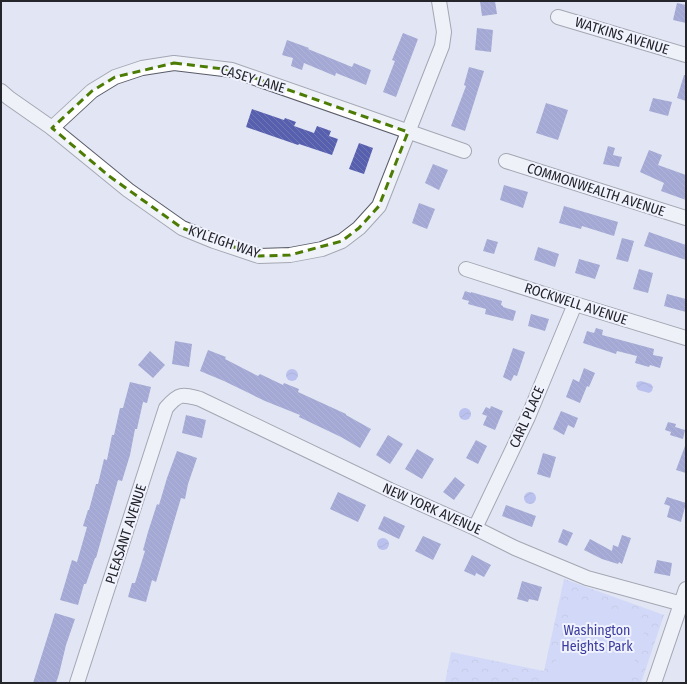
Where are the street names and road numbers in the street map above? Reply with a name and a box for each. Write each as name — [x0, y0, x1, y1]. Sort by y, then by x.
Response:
street label: WATKINS AVENUE — [573, 14, 672, 59]
street label: CASEY LANE — [219, 61, 288, 97]
street label: COMMONWEALTH AVENUE — [525, 160, 668, 221]
street label: KYLEIGH WAY — [186, 222, 262, 262]
street label: ROCKWELL AVENUE — [522, 279, 630, 329]
street label: CARL PLACE — [506, 383, 548, 451]
street label: NEW YORK AVENUE — [380, 480, 485, 539]
street label: PLEASANT AVENUE — [102, 481, 150, 586]

